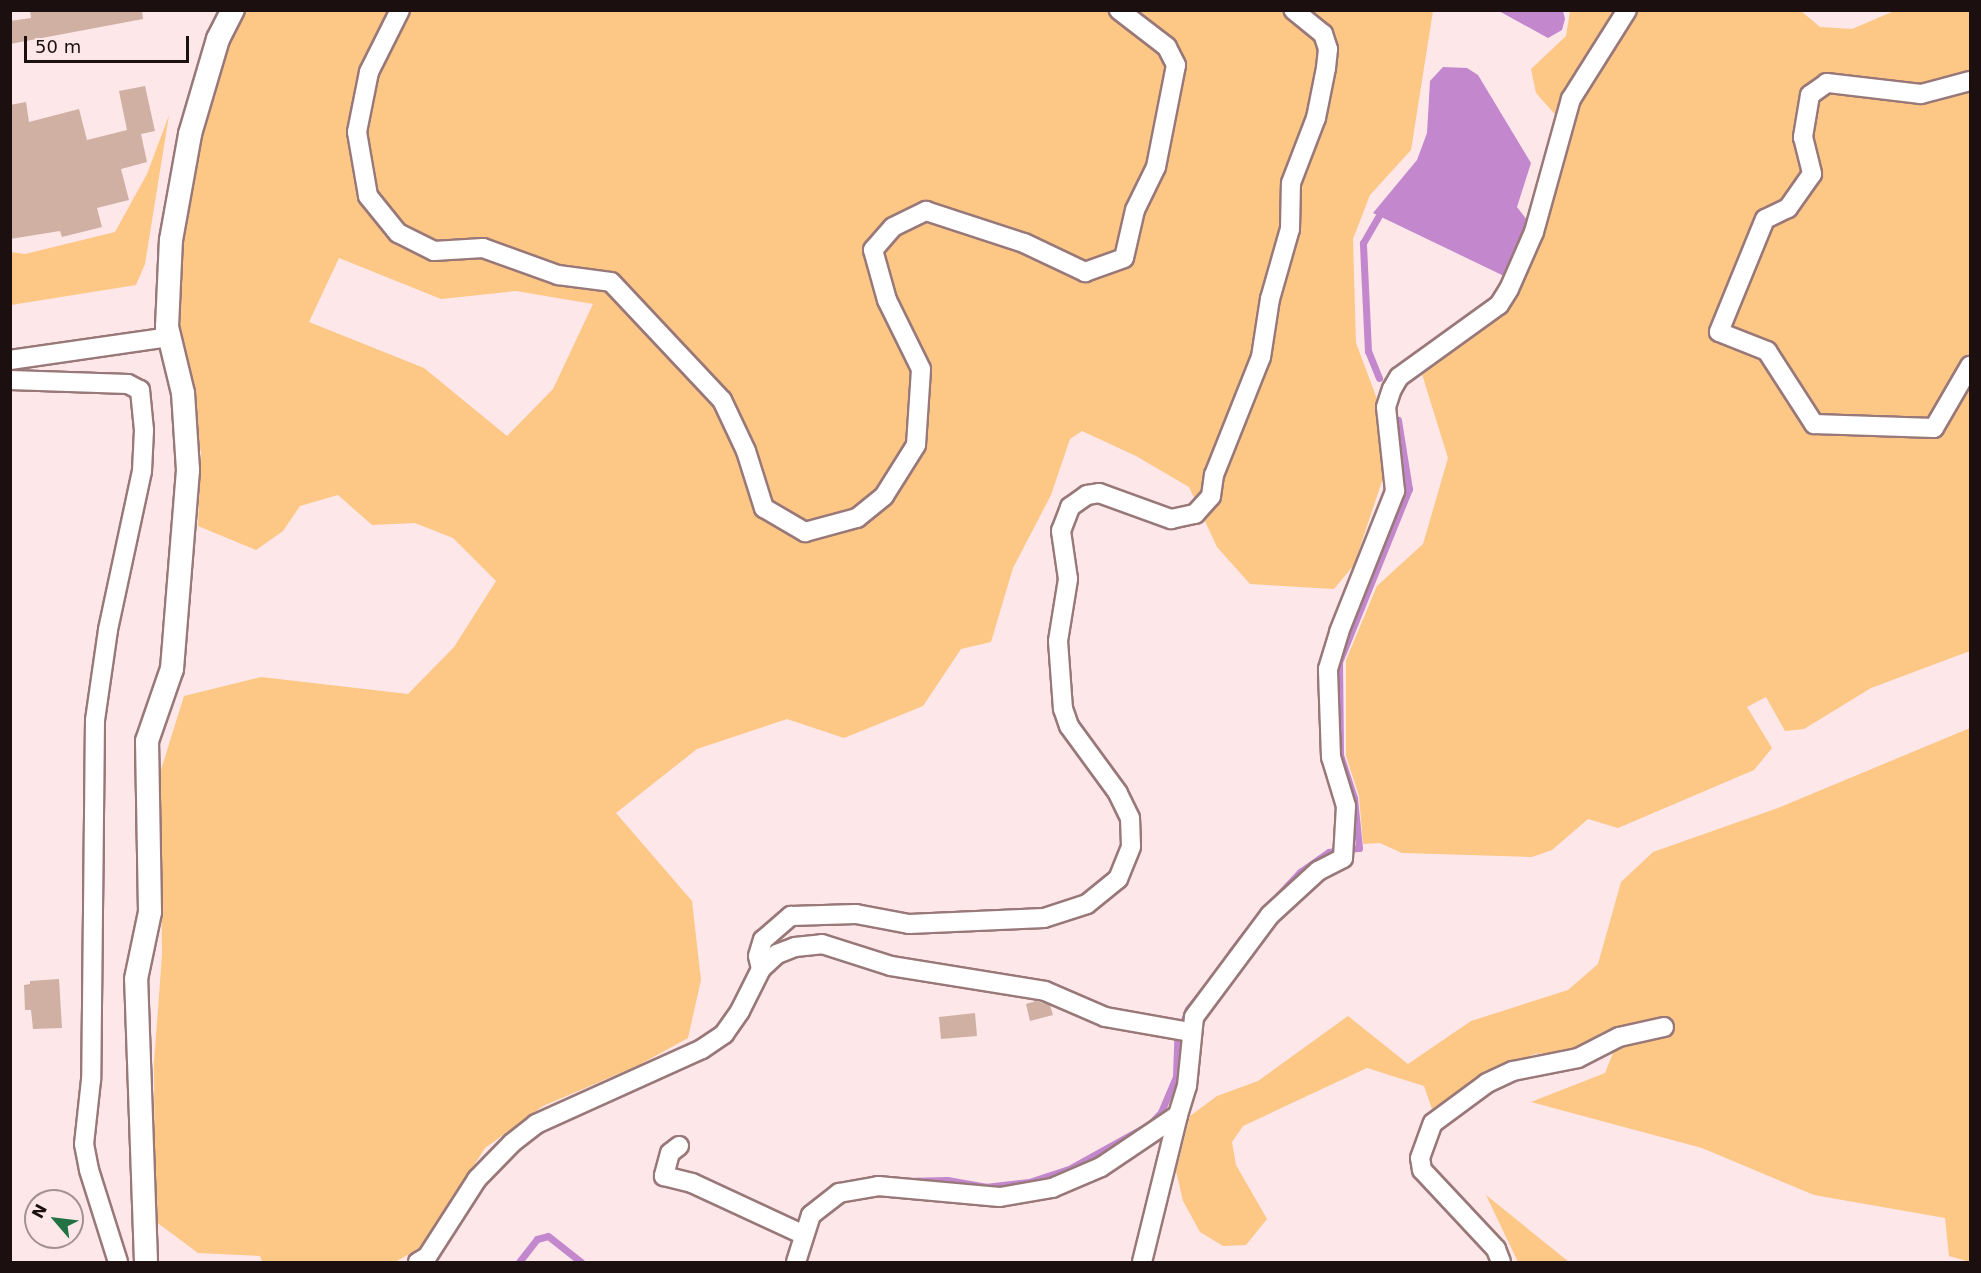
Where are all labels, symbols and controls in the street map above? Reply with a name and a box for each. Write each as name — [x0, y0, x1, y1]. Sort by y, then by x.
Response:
scale bar — [27, 24, 192, 62]
text: 50 m — [35, 36, 81, 57]
north arrow — [24, 1189, 84, 1249]
text: N — [28, 1201, 51, 1222]

